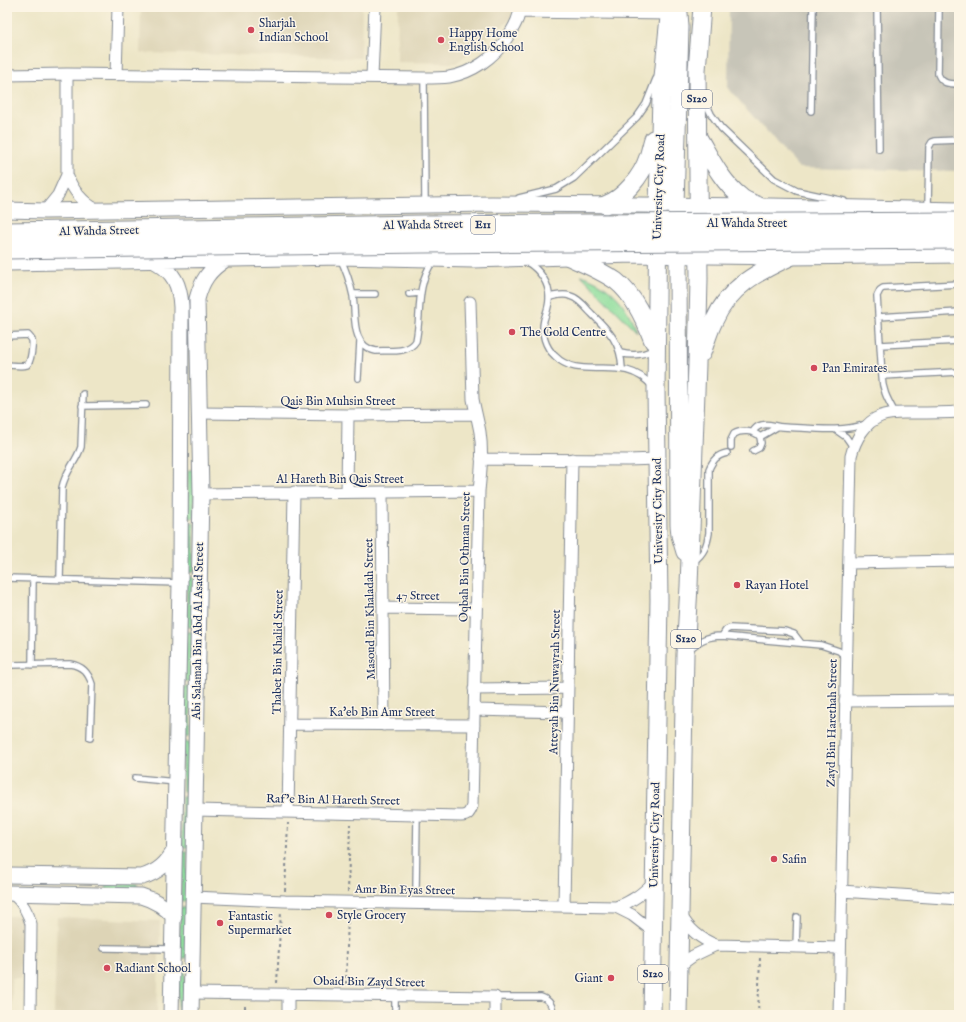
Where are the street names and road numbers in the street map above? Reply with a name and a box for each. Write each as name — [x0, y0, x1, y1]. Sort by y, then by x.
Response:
road number: S120 — [682, 90, 712, 108]
street label: University City Road — [650, 133, 668, 240]
road number: E11 — [471, 216, 495, 234]
street label: Al Wahda Street — [706, 216, 787, 231]
street label: Al Wahda Street — [382, 217, 463, 233]
street label: Al Wahda Street — [58, 223, 139, 239]
street label: Qais Bin Muhsin Street — [280, 394, 396, 409]
street label: University City Road — [650, 457, 666, 564]
street label: Al Hareth Bin Qais Street — [275, 472, 404, 487]
street label: Oqbah Bin Othman Street — [456, 492, 475, 622]
street label: Masoud Bin Khaladah Street — [361, 538, 379, 680]
street label: Abi Salamah Bin Abd Al Asad Street — [189, 542, 207, 721]
street label: 47 Street — [396, 588, 440, 604]
street label: Thabet Bin Khalid Street — [269, 590, 287, 714]
street label: Atteyah Bin Nuwayrah Street — [546, 609, 564, 756]
road number: S120 — [671, 630, 701, 648]
street label: Zayd Bin Harethah Street — [823, 659, 841, 787]
street label: Ka'eb Bin Amr Street — [329, 705, 435, 720]
street label: University City Road — [647, 781, 663, 888]
street label: Raf'e Bin Al Hareth Street — [266, 791, 400, 809]
street label: Amr Bin Eyas Street — [354, 882, 455, 898]
road number: S120 — [638, 965, 668, 983]
street label: Obaid Bin Zayd Street — [313, 974, 425, 990]

